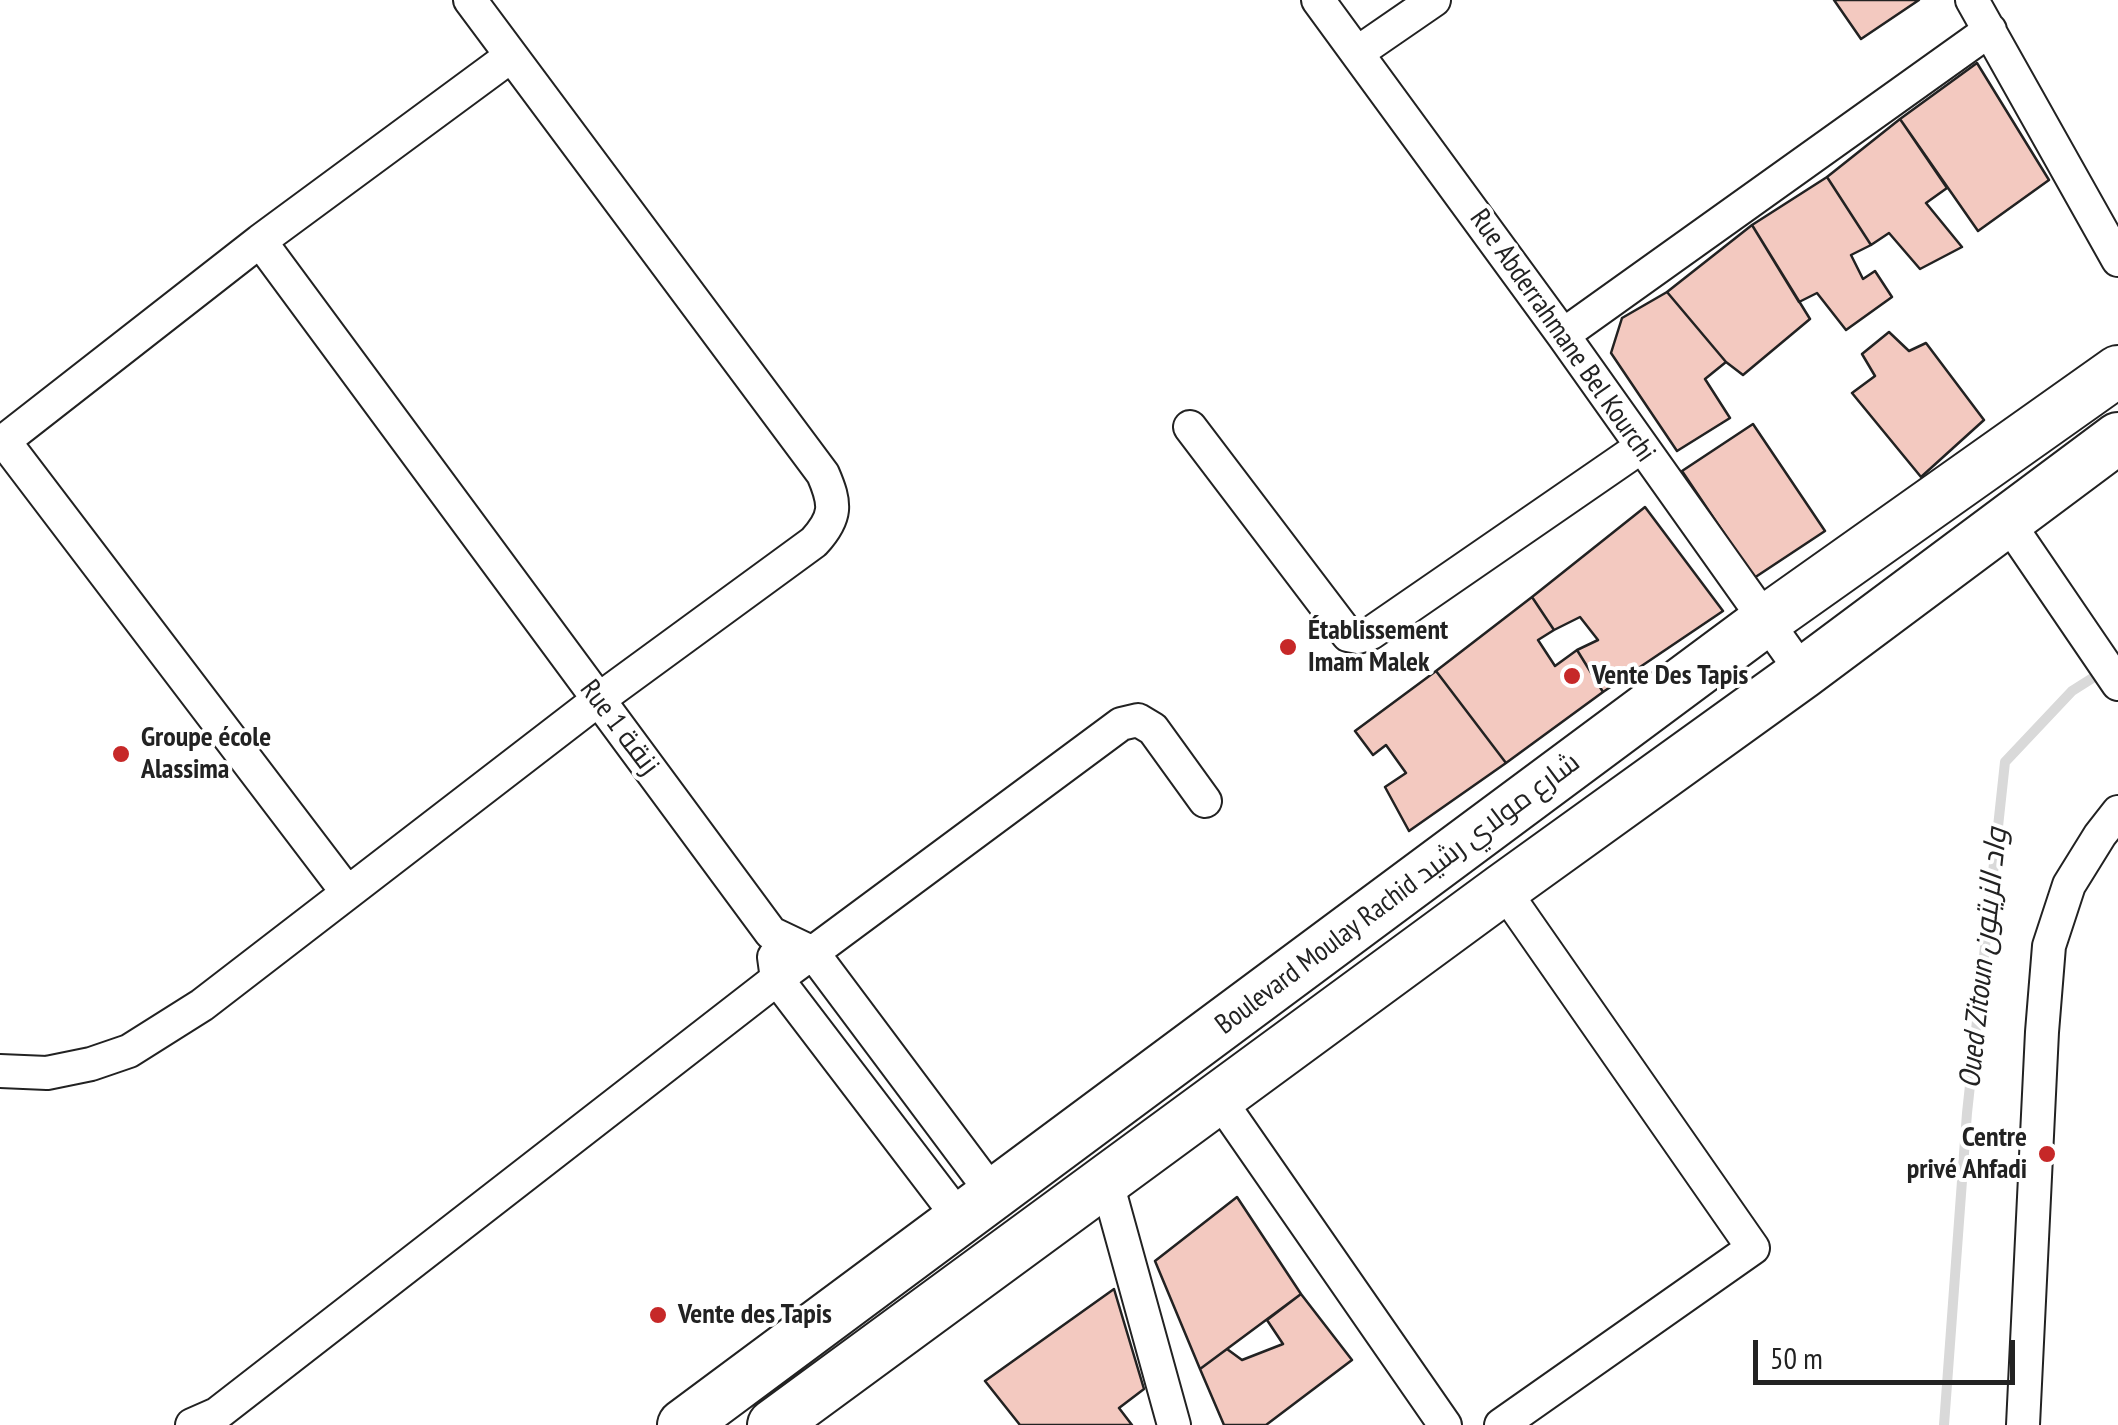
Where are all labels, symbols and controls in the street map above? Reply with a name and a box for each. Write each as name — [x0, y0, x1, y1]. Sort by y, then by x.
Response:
street label: Rue Abderrahmane Bel Kourchi — [1462, 203, 1662, 469]
place label: Établissement Imam Malek — [1308, 614, 1448, 680]
marker: Établissement Imam Malek — [1277, 636, 1299, 658]
place label: Vente Des Tapis — [1592, 659, 1748, 693]
marker: Vente Des Tapis — [1561, 665, 1583, 687]
street label: Rue 1 زنقة — [572, 674, 666, 782]
place label: Groupe école Alassima — [141, 721, 271, 787]
marker: Groupe école Alassima — [110, 743, 132, 765]
street label: Boulevard Moulay Rachid شارع مولاي رشيد — [1209, 746, 1587, 1042]
water label: Oued Zitoun واد الزيتون — [1952, 826, 2016, 1090]
place label: Centre privé Ahfadi — [1907, 1121, 2027, 1187]
marker: Centre privé Ahfadi — [2036, 1143, 2058, 1165]
place label: Vente des Tapis — [678, 1298, 832, 1332]
marker: Vente des Tapis — [647, 1304, 669, 1326]
scale bar — [1758, 1320, 2020, 1382]
text: 50 m — [1770, 1338, 1823, 1377]

